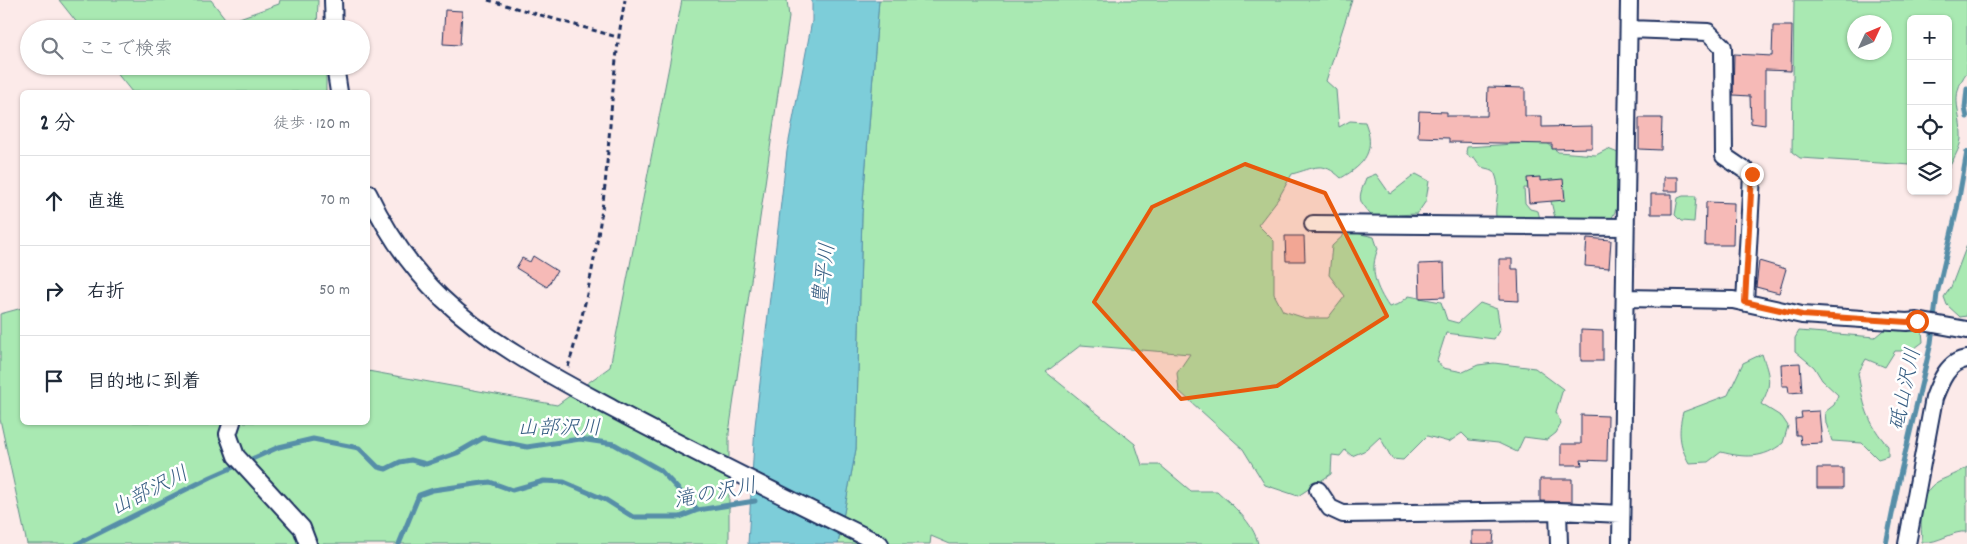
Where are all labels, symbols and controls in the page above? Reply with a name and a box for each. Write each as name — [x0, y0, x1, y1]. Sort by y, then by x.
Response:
north arrow — [1847, 15, 1892, 60]
map controls — [1907, 15, 1952, 195]
button: + — [1907, 15, 1952, 60]
search box — [20, 20, 370, 75]
icon: search — [38, 34, 66, 62]
text: ここで検索 — [78, 37, 173, 64]
button: − — [1907, 60, 1952, 105]
button: locate — [1907, 105, 1952, 150]
text: 2 分 — [40, 110, 75, 140]
text: 徒歩 · 120 m — [273, 113, 350, 136]
button: layers — [1907, 150, 1952, 195]
route end — [1741, 163, 1764, 186]
icon: ahead — [40, 187, 68, 215]
text: 70 m — [320, 189, 350, 212]
text: 直進 — [87, 190, 125, 217]
water label: 豊平川 — [807, 241, 845, 307]
icon: right — [40, 277, 68, 305]
text: 50 m — [319, 279, 350, 302]
text: 右折 — [87, 280, 125, 307]
route start — [1906, 310, 1929, 333]
water label: 砥山沢川 — [1884, 345, 1930, 434]
icon: arrive — [40, 367, 68, 395]
text: 目的地に到着 — [87, 370, 201, 397]
water label: 山部沢川 — [517, 415, 601, 445]
water label: 山部沢川 — [106, 460, 195, 525]
water label: 滝の沢川 — [671, 472, 760, 518]

